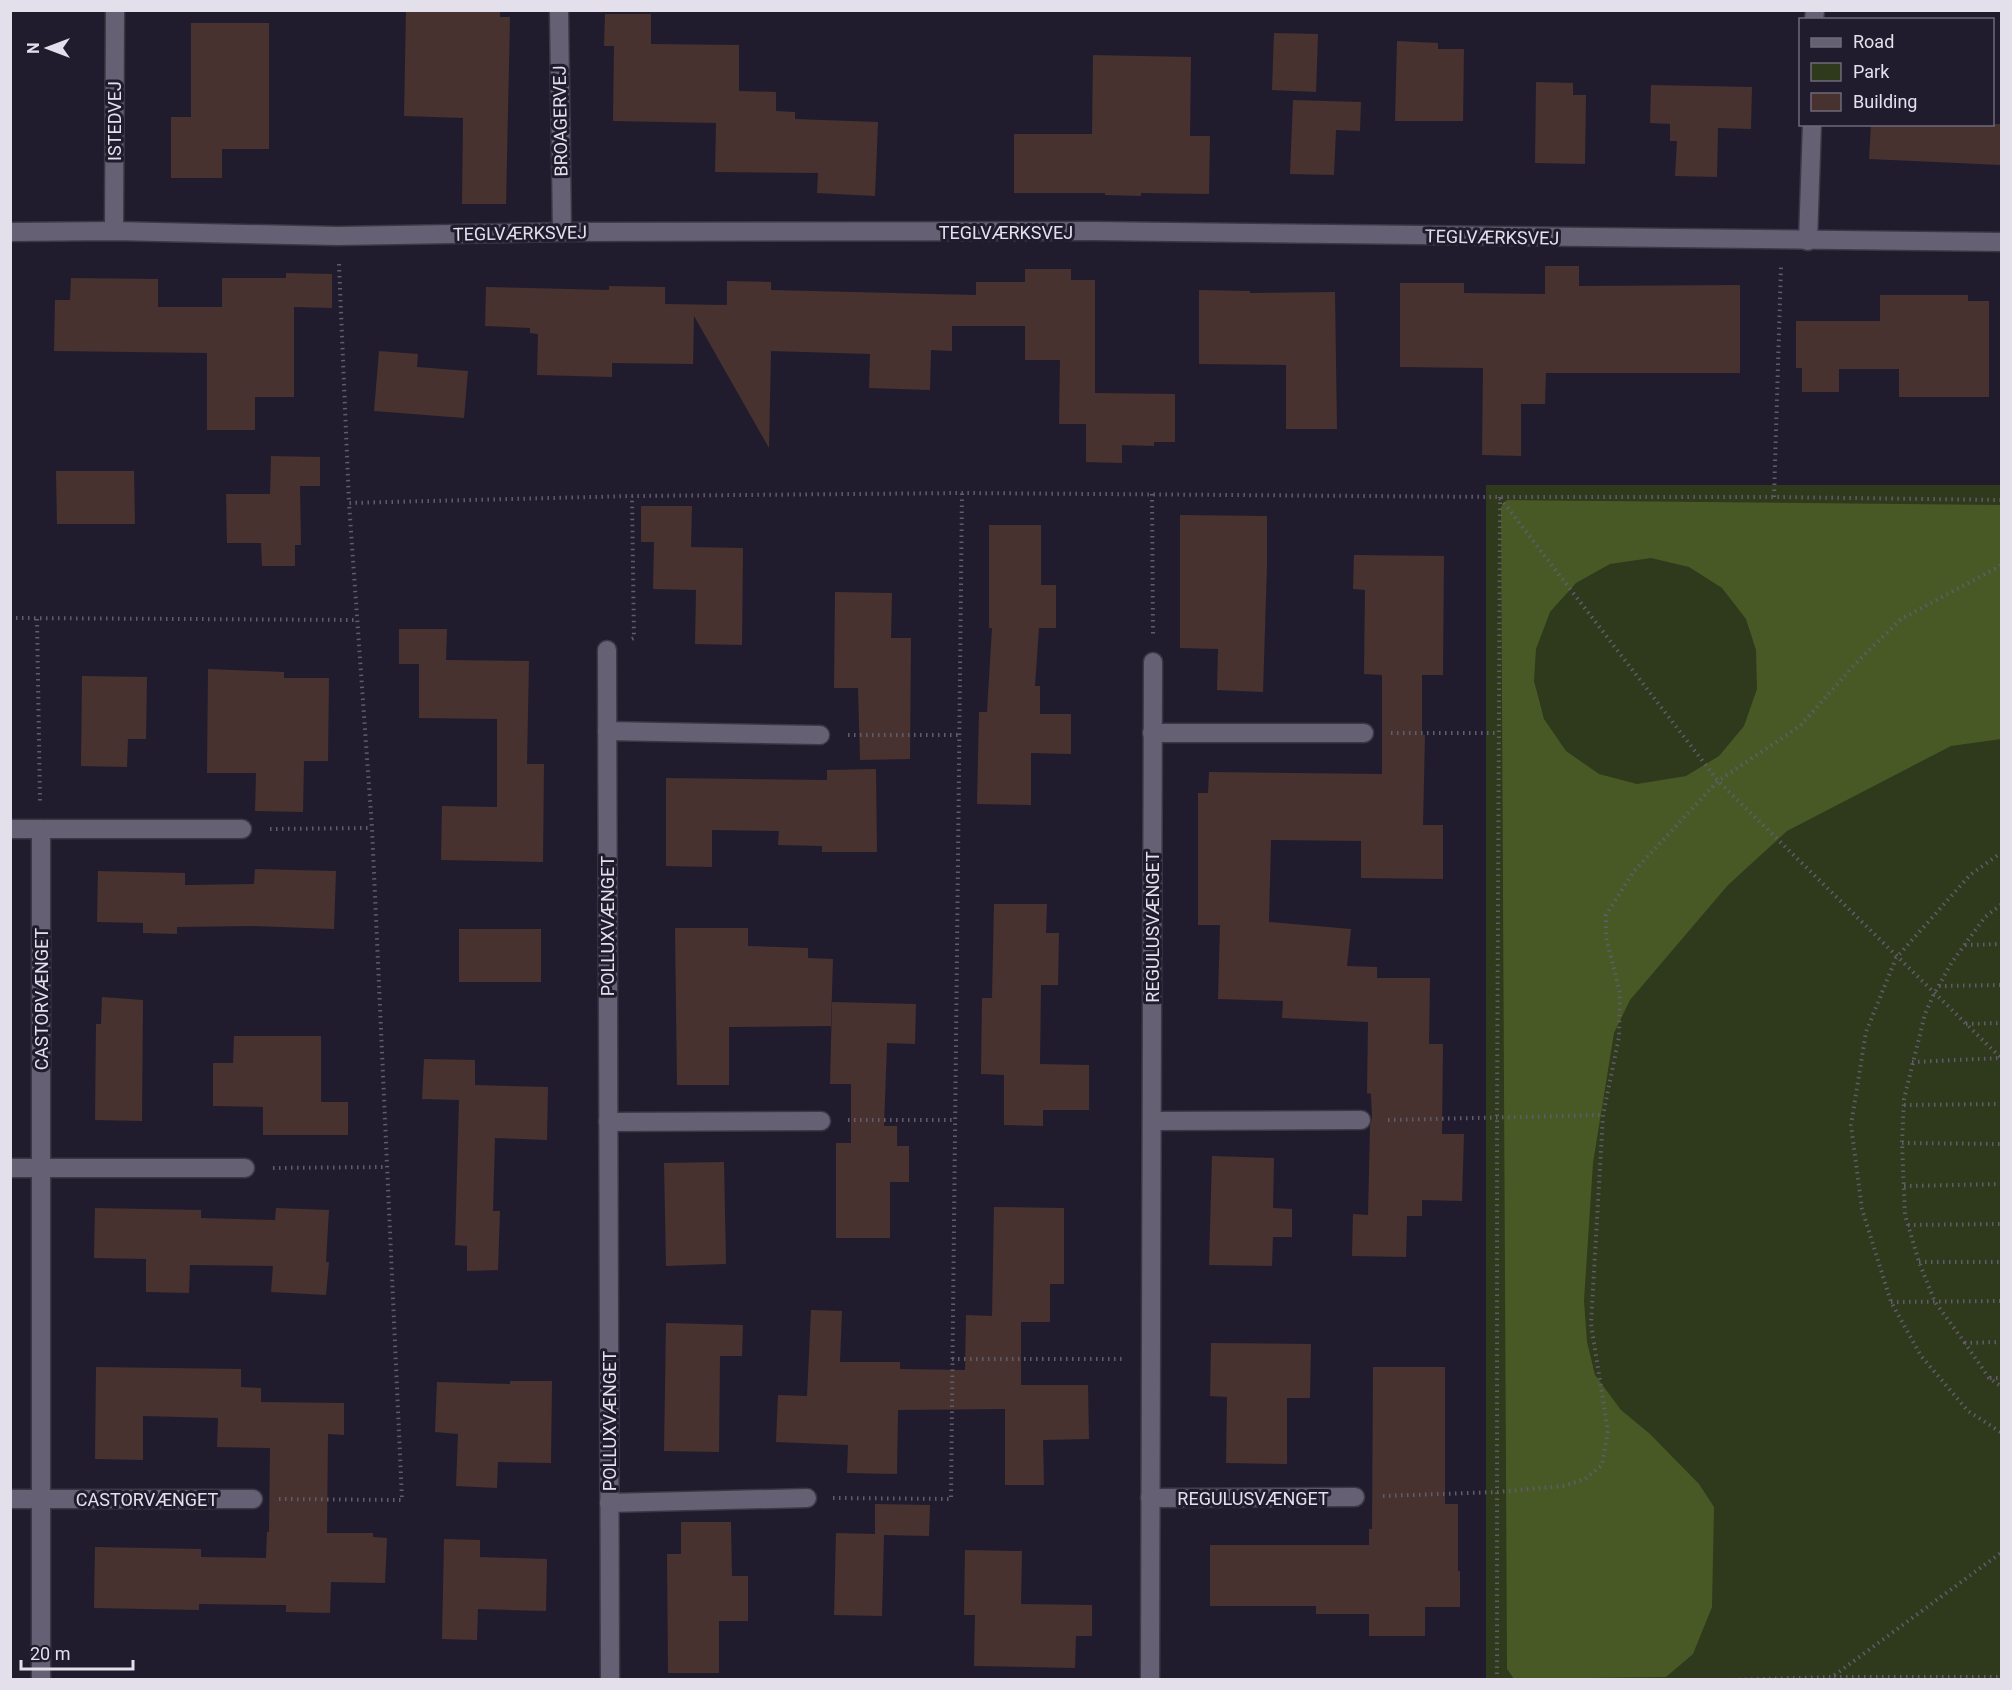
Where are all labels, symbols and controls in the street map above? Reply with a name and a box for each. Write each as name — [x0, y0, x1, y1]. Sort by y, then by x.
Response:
north arrow — [18, 18, 78, 78]
legend — [1799, 18, 1994, 126]
text: Road — [1853, 31, 1894, 52]
text: N — [24, 42, 43, 54]
text: Park — [1853, 61, 1890, 82]
street label: BROAGERVEJ — [549, 65, 571, 177]
street label: ISTEDVEJ — [104, 81, 125, 161]
text: Building — [1853, 91, 1917, 112]
street label: TEGLVÆRKSVEJ — [453, 221, 587, 245]
street label: TEGLVÆRKSVEJ — [939, 222, 1073, 243]
street label: TEGLVÆRKSVEJ — [1425, 225, 1559, 249]
street label: REGULUSVÆNGET — [1142, 851, 1163, 1003]
street label: POLLUXVÆNGET — [597, 856, 618, 996]
street label: CASTORVÆNGET — [31, 928, 52, 1070]
street label: POLLUXVÆNGET — [599, 1351, 620, 1491]
street label: REGULUSVÆNGET — [1177, 1488, 1329, 1509]
street label: CASTORVÆNGET — [76, 1489, 218, 1510]
scale bar — [21, 1633, 134, 1671]
text: 20 m — [30, 1643, 70, 1664]

